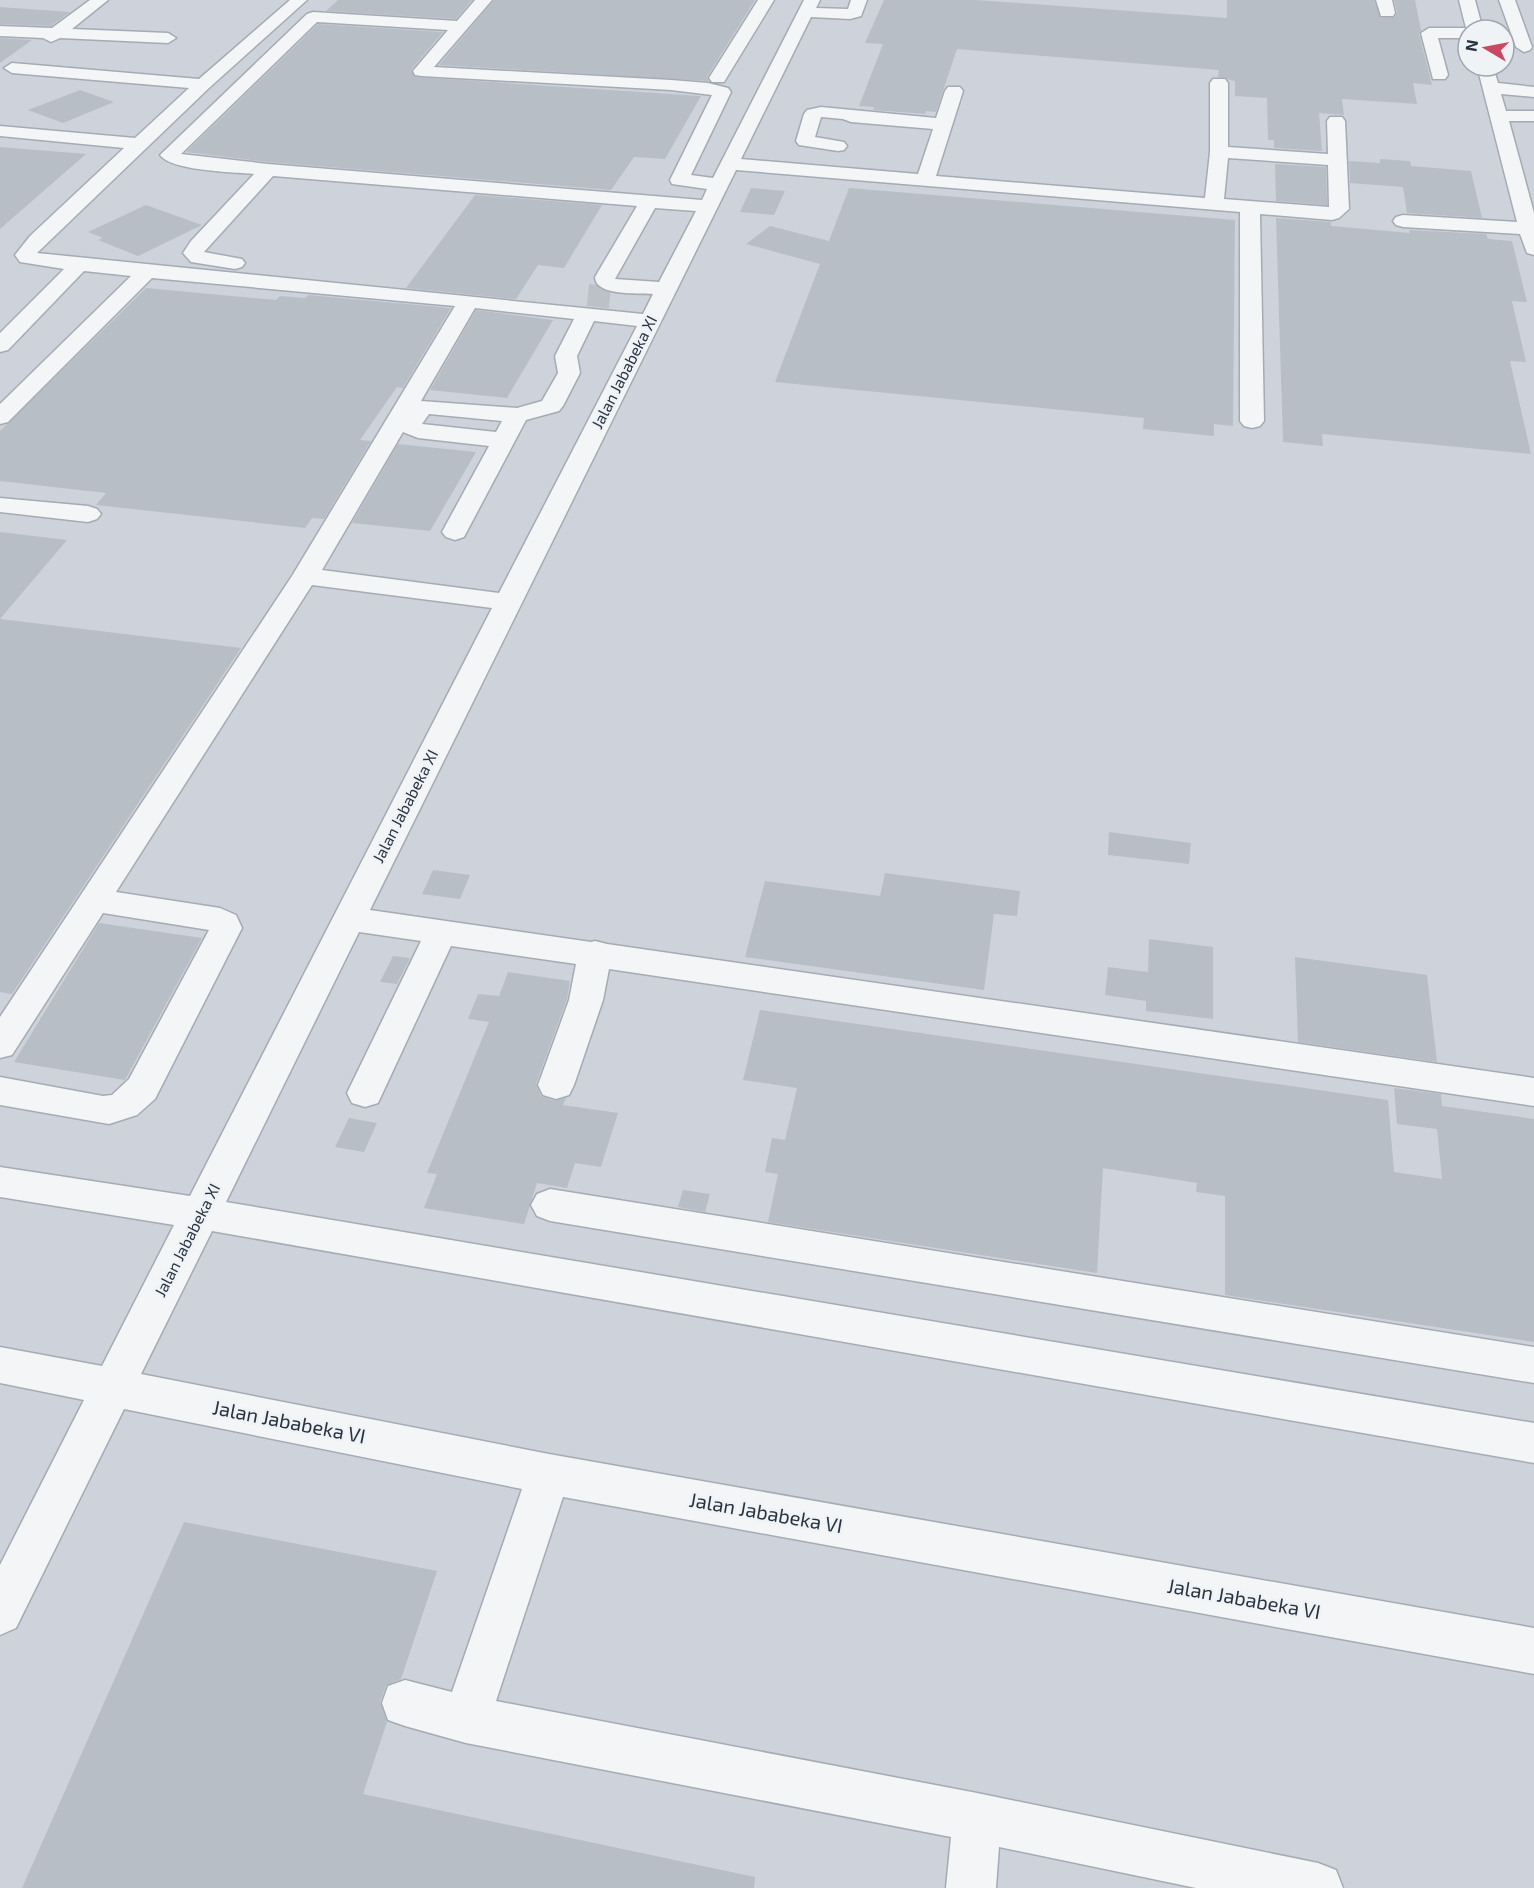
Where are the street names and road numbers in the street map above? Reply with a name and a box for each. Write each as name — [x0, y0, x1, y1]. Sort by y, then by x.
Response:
street label: Jalan Jababeka XI — [587, 312, 660, 432]
street label: Jalan Jababeka XI — [368, 746, 441, 866]
street label: Jalan Jababeka XI — [150, 1180, 223, 1300]
street label: Jalan Jababeka VI — [211, 1394, 368, 1448]
street label: Jalan Jababeka VI — [688, 1487, 845, 1537]
street label: Jalan Jababeka VI — [1166, 1573, 1323, 1623]

